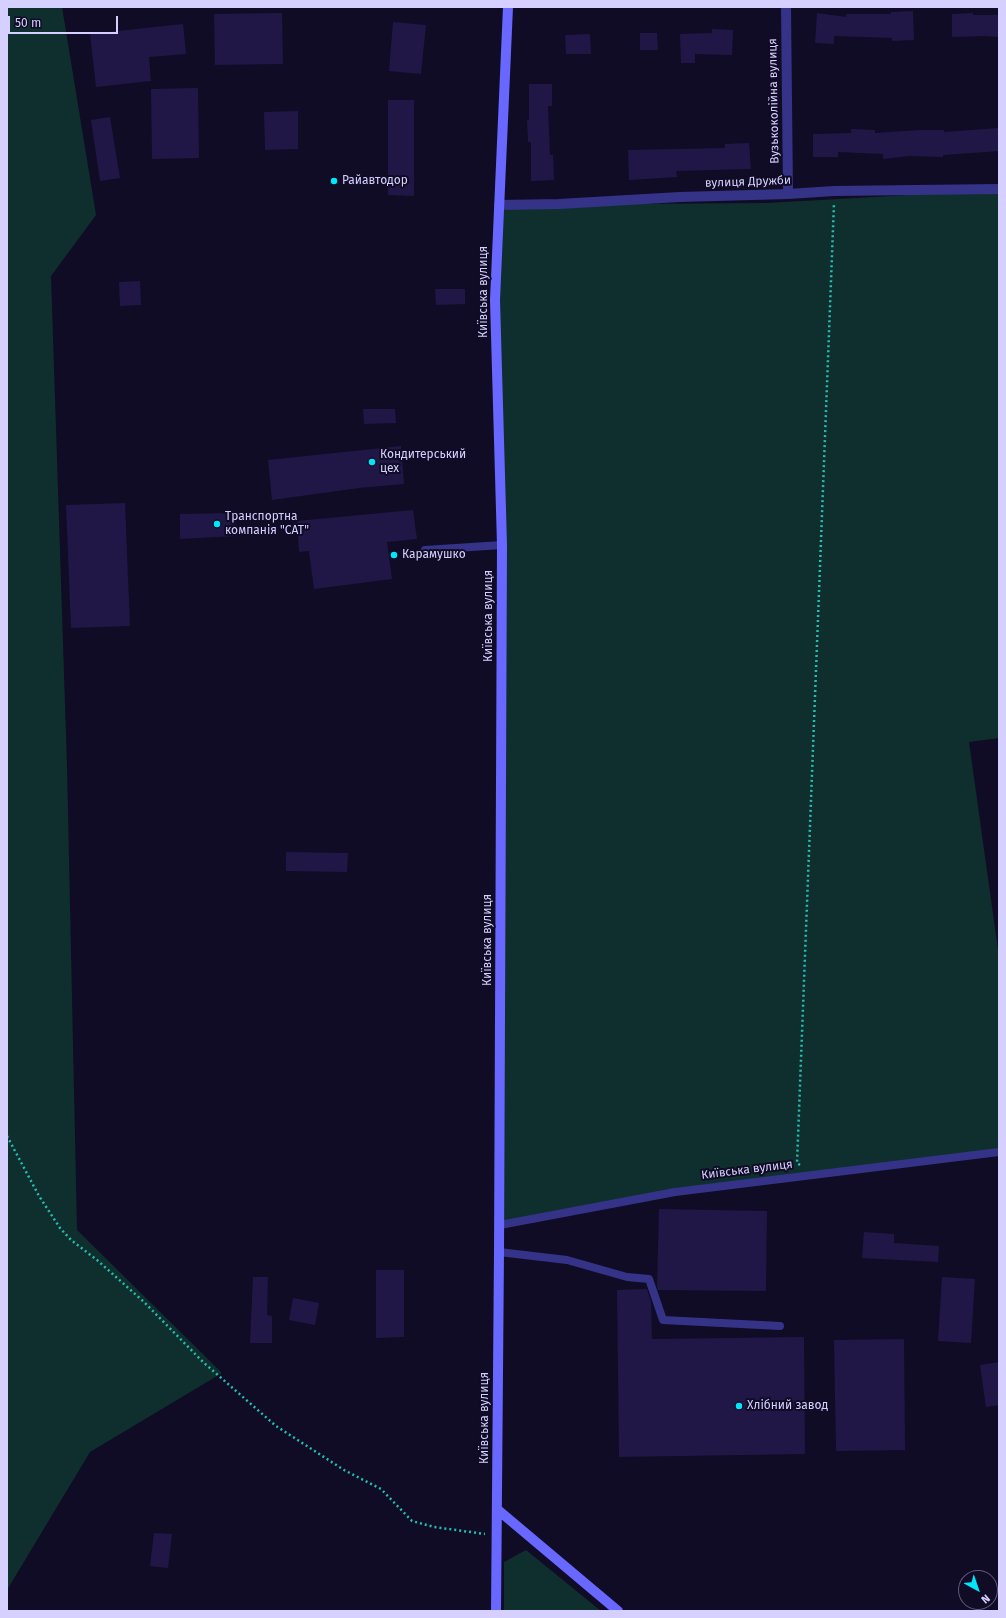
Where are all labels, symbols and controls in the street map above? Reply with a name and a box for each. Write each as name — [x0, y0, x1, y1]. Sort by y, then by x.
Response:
scale bar — [10, 8, 120, 34]
text: 50 m — [15, 16, 41, 30]
street label: Вузькоколійна вулиця — [766, 38, 782, 164]
street label: вулиця Дружби — [705, 173, 791, 191]
place label: Райавтодор — [342, 174, 408, 188]
marker: Райавтодор — [329, 176, 339, 186]
street label: Київська вулиця — [477, 246, 491, 338]
place label: Кондитерський цех — [380, 448, 466, 476]
marker: Кондитерський цех — [367, 457, 377, 467]
place label: Транспортна компанія "САТ" — [225, 510, 309, 538]
marker: Транспортна компанія "САТ" — [212, 519, 222, 529]
place label: Карамушко — [402, 548, 466, 562]
marker: Карамушко — [389, 550, 399, 560]
street label: Київська вулиця — [482, 570, 496, 662]
street label: Київська вулиця — [481, 894, 495, 986]
street label: Київська вулиця — [700, 1157, 794, 1183]
street label: Київська вулиця — [478, 1372, 492, 1464]
place label: Хлібний завод — [747, 1399, 828, 1413]
marker: Хлібний завод — [734, 1401, 744, 1411]
north arrow — [958, 1570, 998, 1610]
text: N — [978, 1591, 992, 1606]

